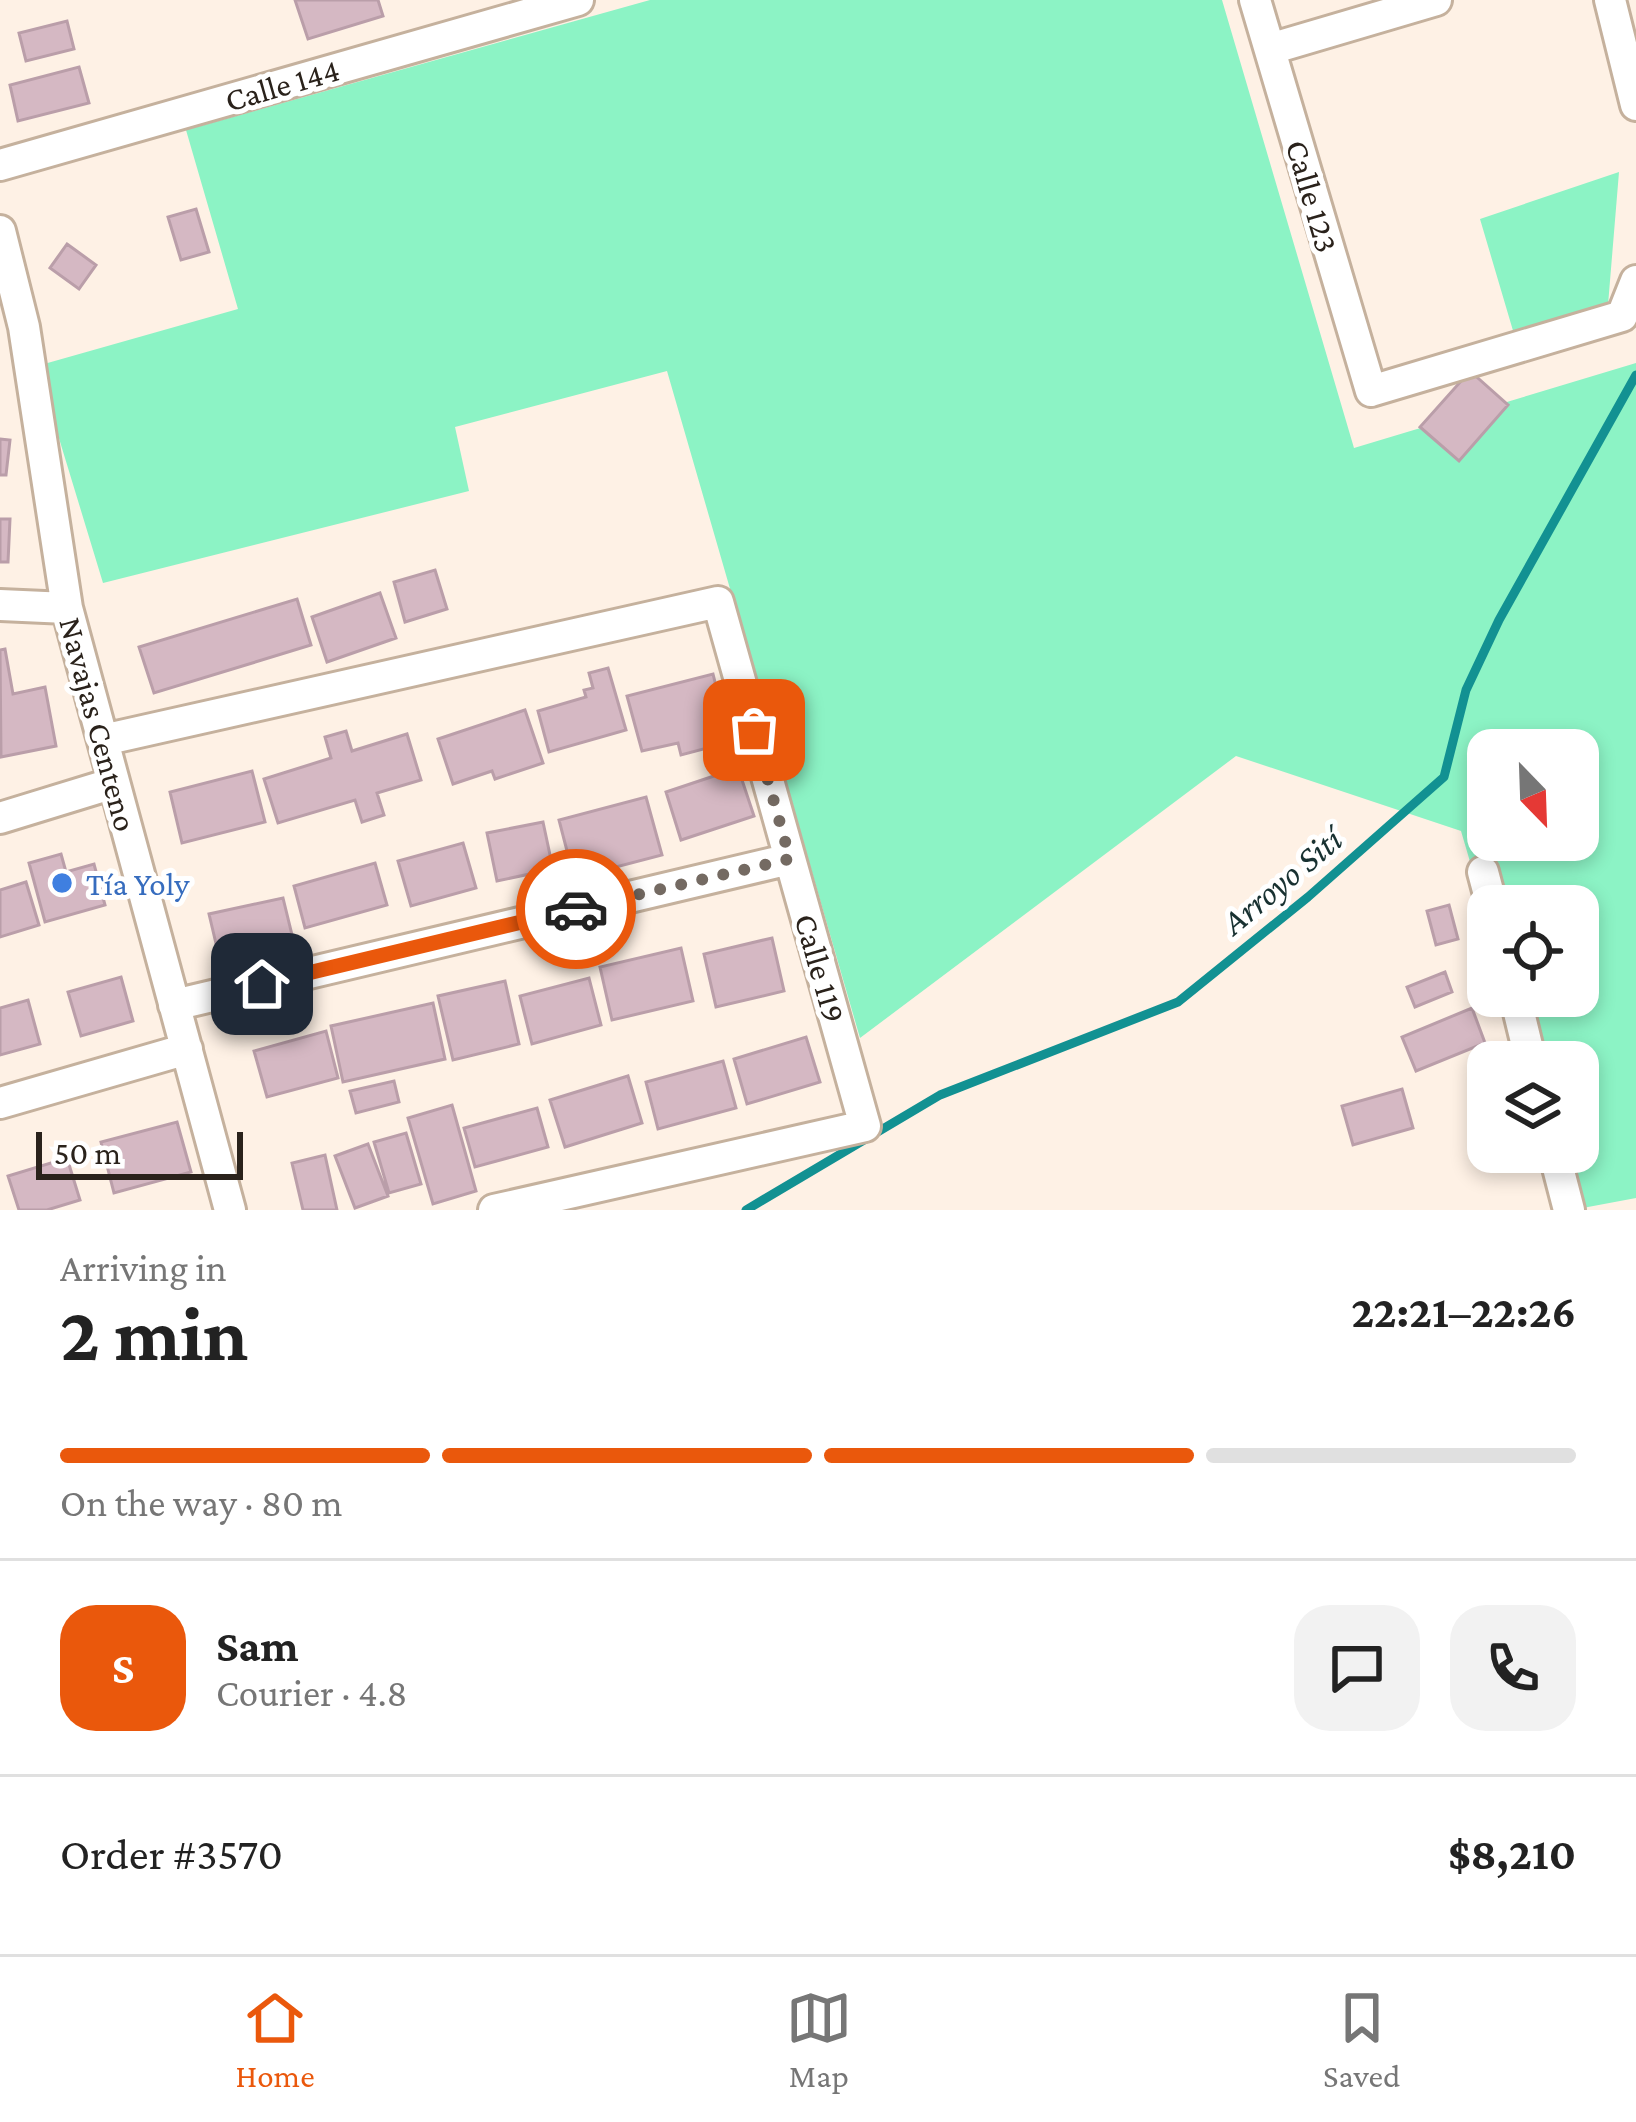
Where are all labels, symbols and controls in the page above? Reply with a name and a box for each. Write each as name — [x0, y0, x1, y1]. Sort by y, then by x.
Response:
street label: Calle 144 — [221, 51, 344, 118]
street label: Calle 123 — [1279, 136, 1346, 256]
street label: Navajas Centeno — [52, 613, 145, 835]
pin — [703, 679, 805, 781]
icon: bag — [721, 697, 787, 763]
north arrow — [1467, 729, 1599, 861]
map controls — [1467, 729, 1599, 1173]
water label: Arroyo Sití — [1212, 816, 1353, 944]
courier — [516, 849, 636, 969]
place label: Tía Yoly — [86, 865, 190, 902]
marker: Tía Yoly — [49, 870, 75, 896]
icon: car — [543, 876, 609, 942]
button: locate — [1467, 885, 1599, 1017]
street label: Calle 119 — [787, 910, 854, 1027]
pin — [211, 933, 313, 1035]
icon: home — [229, 951, 295, 1017]
button: layers — [1467, 1041, 1599, 1173]
scale bar — [36, 1126, 243, 1179]
text: 50 m — [54, 1134, 121, 1171]
text: Arriving in — [60, 1246, 227, 1289]
text: 22:21–22:26 — [1351, 1287, 1576, 1337]
text: 2 min — [60, 1290, 248, 1377]
text: On the way · 80 m — [60, 1481, 343, 1524]
button: chat — [1294, 1605, 1420, 1731]
button: phone — [1450, 1605, 1576, 1731]
text: Sam — [216, 1621, 299, 1671]
text: S — [112, 1643, 134, 1693]
text: Courier · 4.8 — [216, 1671, 408, 1714]
text: Order #3570 — [60, 1829, 283, 1879]
text: $8,210 — [1448, 1829, 1576, 1879]
tab: Home — [236, 1985, 315, 2094]
tab: Map — [786, 1985, 852, 2094]
tab: Saved — [1323, 1985, 1400, 2094]

